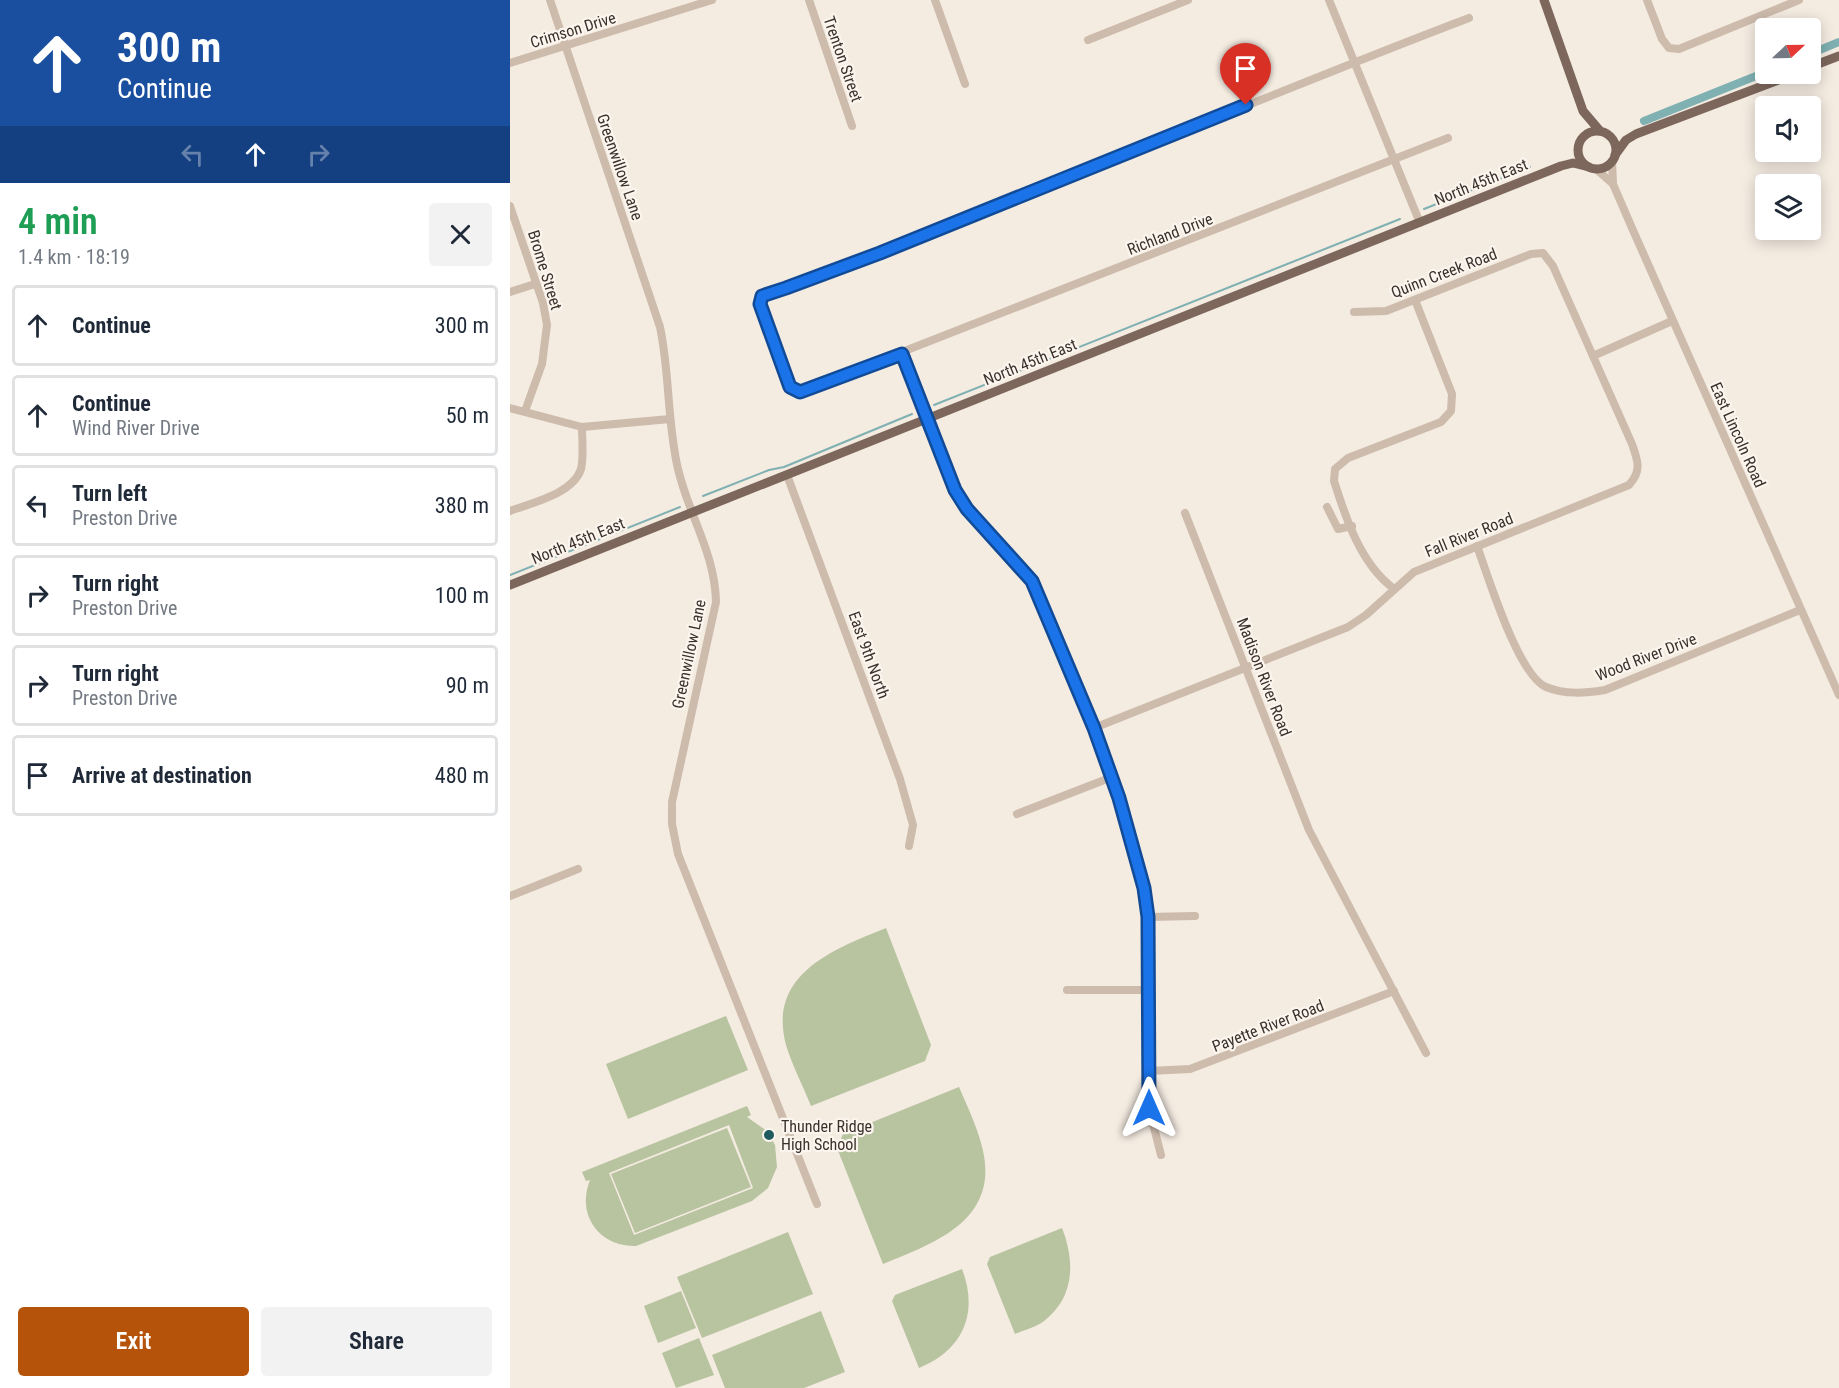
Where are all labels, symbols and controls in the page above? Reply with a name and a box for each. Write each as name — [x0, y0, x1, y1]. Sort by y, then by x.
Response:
street label: Crimson Drive — [528, 8, 618, 52]
street label: Trenton Street — [819, 14, 867, 105]
north arrow — [1755, 18, 1821, 84]
map controls — [1755, 18, 1821, 240]
text: 300 m — [117, 23, 222, 72]
icon: ahead — [18, 24, 96, 102]
pin — [1220, 43, 1271, 105]
icon: arrive — [1229, 52, 1262, 85]
text: Continue — [117, 73, 212, 105]
button: sound — [1755, 96, 1821, 162]
street label: Greenwillow Lane — [593, 111, 647, 223]
icon: left — [176, 138, 209, 171]
icon: ahead — [239, 138, 272, 171]
icon: right — [302, 138, 335, 171]
street label: North 45th East — [1432, 155, 1531, 209]
button: layers — [1755, 174, 1821, 240]
text: 4 min — [18, 201, 98, 243]
button: close — [429, 203, 492, 266]
street label: Richland Drive — [1125, 209, 1215, 259]
street label: Brome Street — [524, 228, 566, 312]
street label: Quinn Creek Road — [1388, 244, 1500, 302]
text: 1.4 km · 18:19 — [18, 245, 130, 269]
icon: ahead — [21, 309, 54, 342]
text: Continue — [72, 313, 151, 338]
text: 300 m — [435, 313, 489, 338]
street label: North 45th East — [981, 335, 1080, 389]
street label: East Lincoln Road — [1706, 380, 1770, 490]
text: Continue — [72, 391, 151, 416]
icon: ahead — [21, 399, 54, 432]
text: 50 m — [446, 403, 489, 428]
text: Wind River Drive — [72, 416, 200, 440]
text: Turn left — [72, 481, 147, 506]
icon: left — [21, 489, 54, 522]
text: 380 m — [435, 493, 489, 518]
text: Preston Drive — [72, 506, 177, 530]
street label: Fall River Road — [1422, 509, 1516, 561]
street label: North 45th East — [529, 514, 628, 568]
text: Turn right — [72, 571, 159, 596]
icon: right — [21, 579, 54, 612]
text: 100 m — [435, 583, 489, 608]
text: Preston Drive — [72, 596, 177, 620]
street label: Greenwillow Lane — [668, 598, 710, 710]
street label: East 9th North — [845, 609, 893, 701]
street label: Madison River Road — [1233, 615, 1295, 739]
street label: Wood River Drive — [1593, 629, 1699, 685]
text: Turn right — [72, 661, 159, 686]
icon: right — [21, 669, 54, 702]
text: 90 m — [446, 673, 489, 698]
text: Preston Drive — [72, 686, 177, 710]
icon: arrive — [21, 759, 54, 792]
text: Arrive at destination — [72, 763, 252, 788]
text: 480 m — [435, 763, 489, 788]
street label: Payette River Road — [1209, 996, 1327, 1056]
position arrow — [1117, 1076, 1181, 1140]
place label: Thunder Ridge High School — [781, 1117, 872, 1154]
marker: Thunder Ridge High School — [762, 1128, 776, 1142]
button: Exit — [18, 1307, 249, 1376]
button: Share — [261, 1307, 492, 1376]

